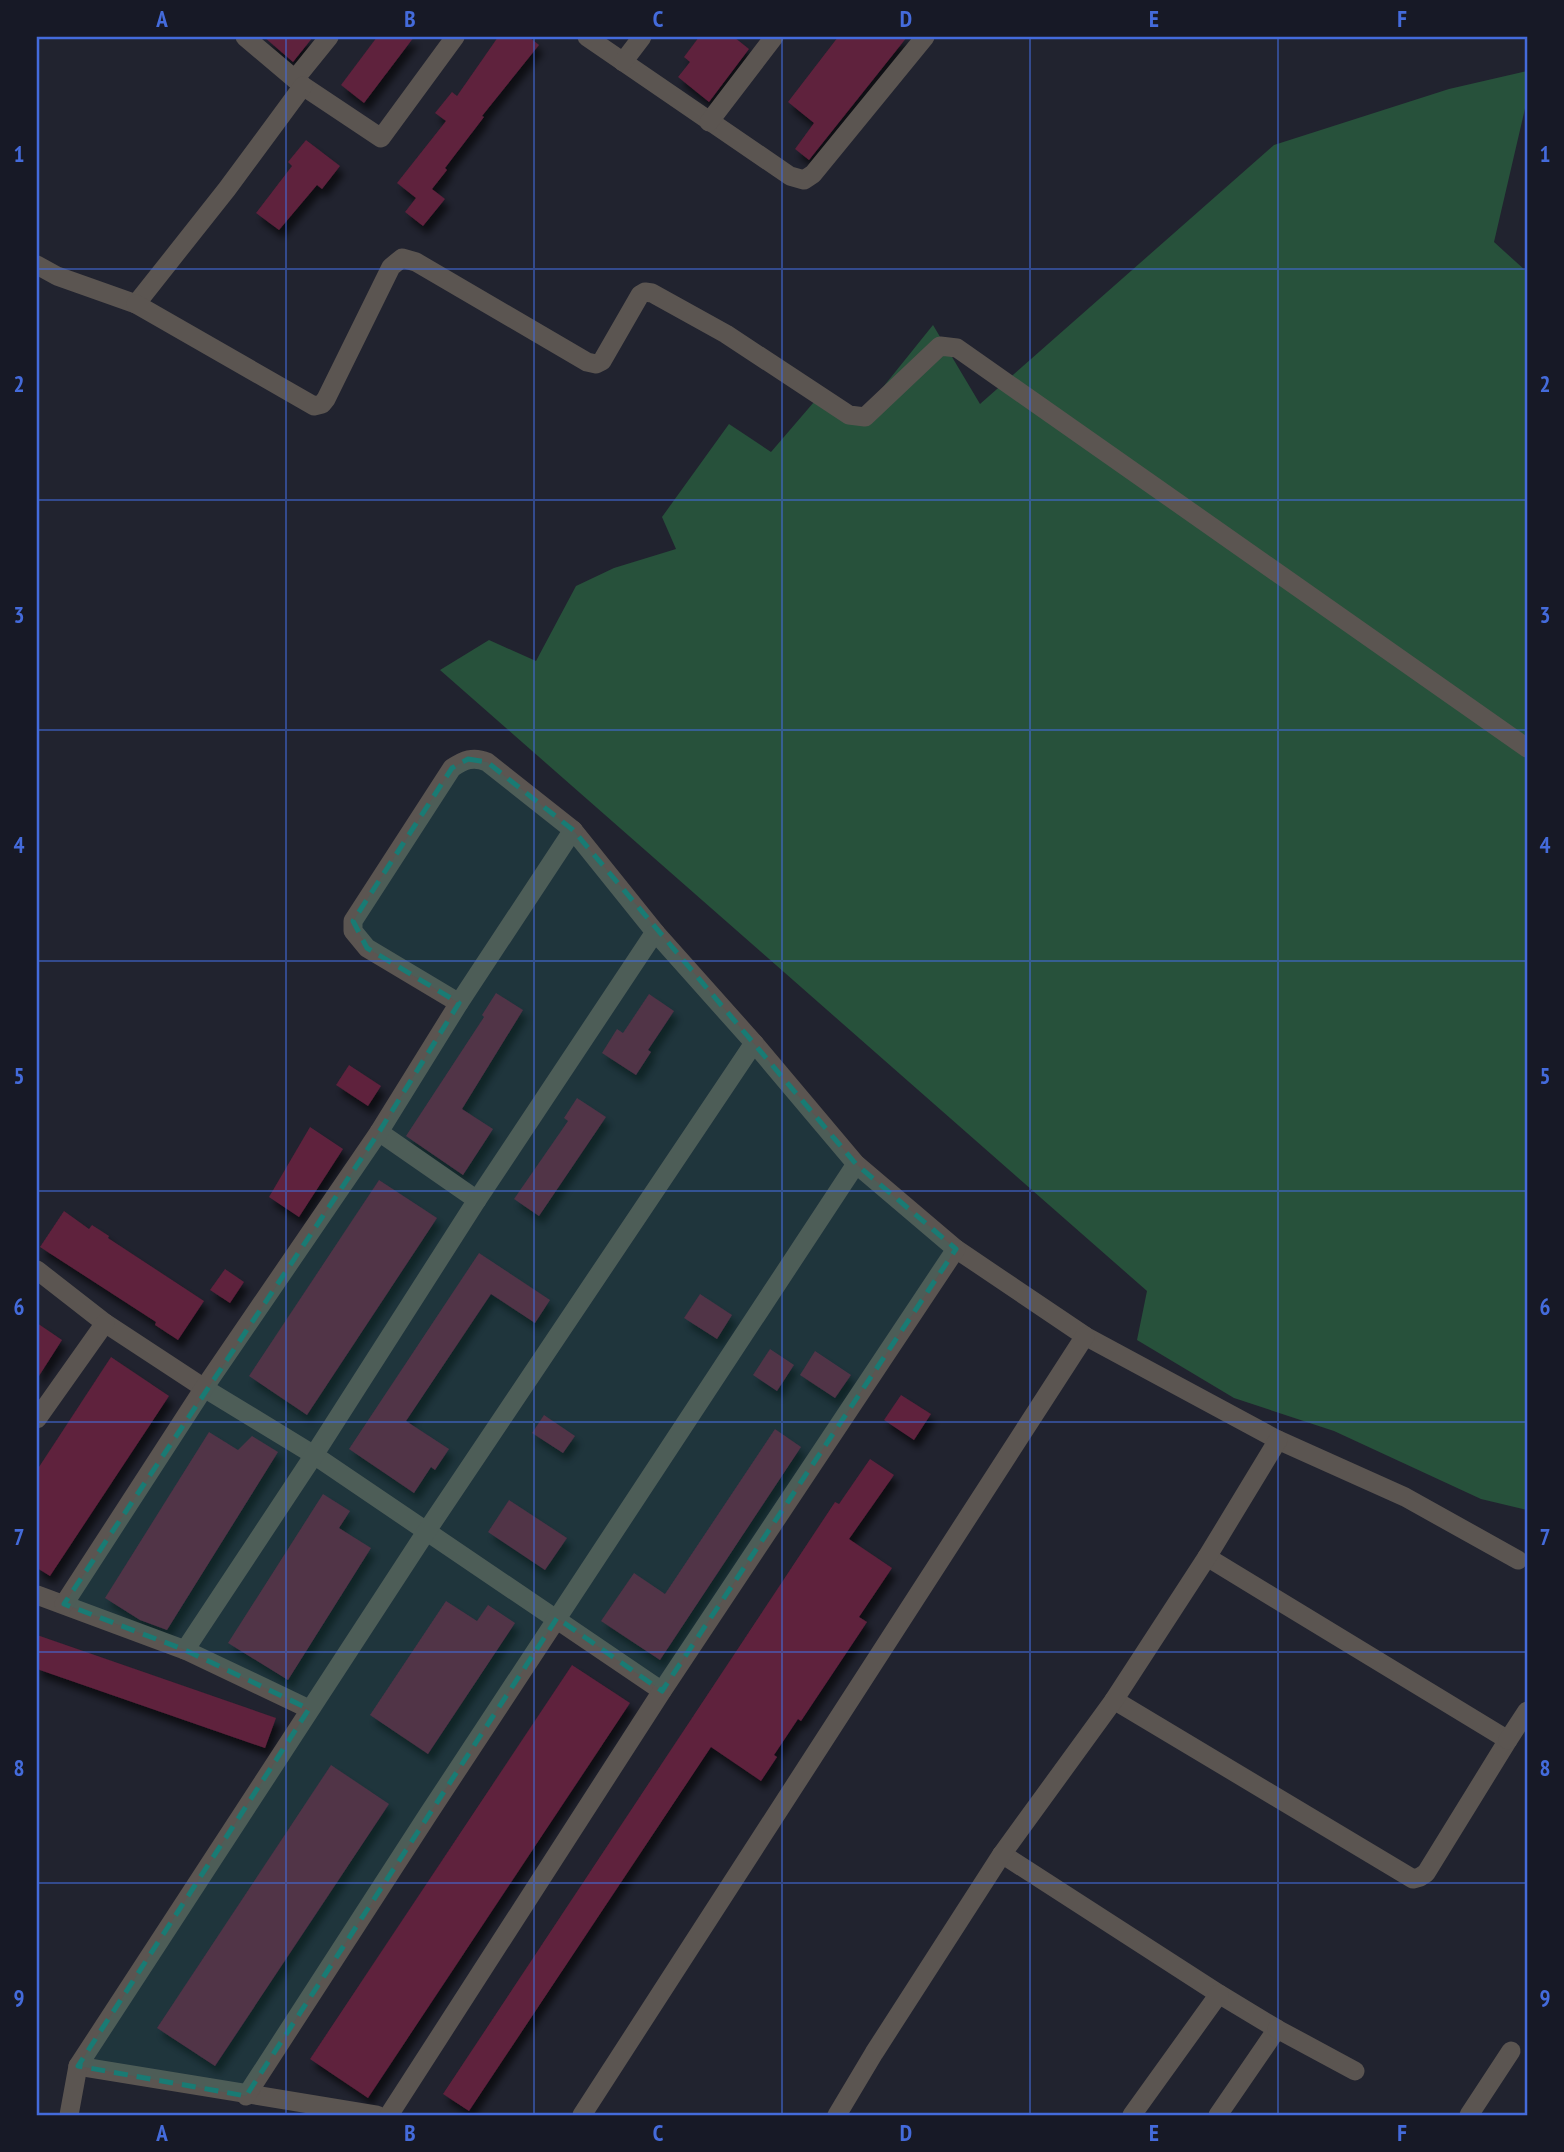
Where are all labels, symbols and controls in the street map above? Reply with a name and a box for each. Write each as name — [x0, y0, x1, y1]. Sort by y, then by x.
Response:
text: A — [155, 4, 168, 33]
text: B — [404, 4, 416, 33]
text: C — [653, 4, 664, 33]
text: D — [900, 4, 912, 33]
text: E — [1149, 4, 1159, 33]
text: F — [1397, 4, 1407, 33]
text: 1 — [14, 139, 25, 168]
text: 1 — [1540, 139, 1551, 168]
text: 2 — [14, 369, 25, 398]
text: 2 — [1540, 369, 1551, 398]
text: 3 — [14, 600, 25, 629]
text: 3 — [1540, 600, 1551, 629]
text: 4 — [14, 830, 25, 859]
text: 4 — [1540, 830, 1551, 859]
text: 5 — [14, 1061, 25, 1090]
text: 5 — [1540, 1061, 1551, 1090]
text: 6 — [14, 1292, 25, 1321]
text: 6 — [1540, 1292, 1551, 1321]
text: 7 — [14, 1522, 25, 1551]
text: 7 — [1540, 1522, 1551, 1551]
text: 8 — [14, 1753, 25, 1782]
text: 8 — [1540, 1753, 1551, 1782]
text: 9 — [14, 1983, 25, 2012]
text: 9 — [1540, 1983, 1551, 2012]
text: A — [155, 2118, 168, 2147]
text: B — [404, 2118, 416, 2147]
text: C — [653, 2118, 664, 2147]
text: D — [900, 2118, 912, 2147]
text: E — [1149, 2118, 1159, 2147]
text: F — [1397, 2118, 1407, 2147]

